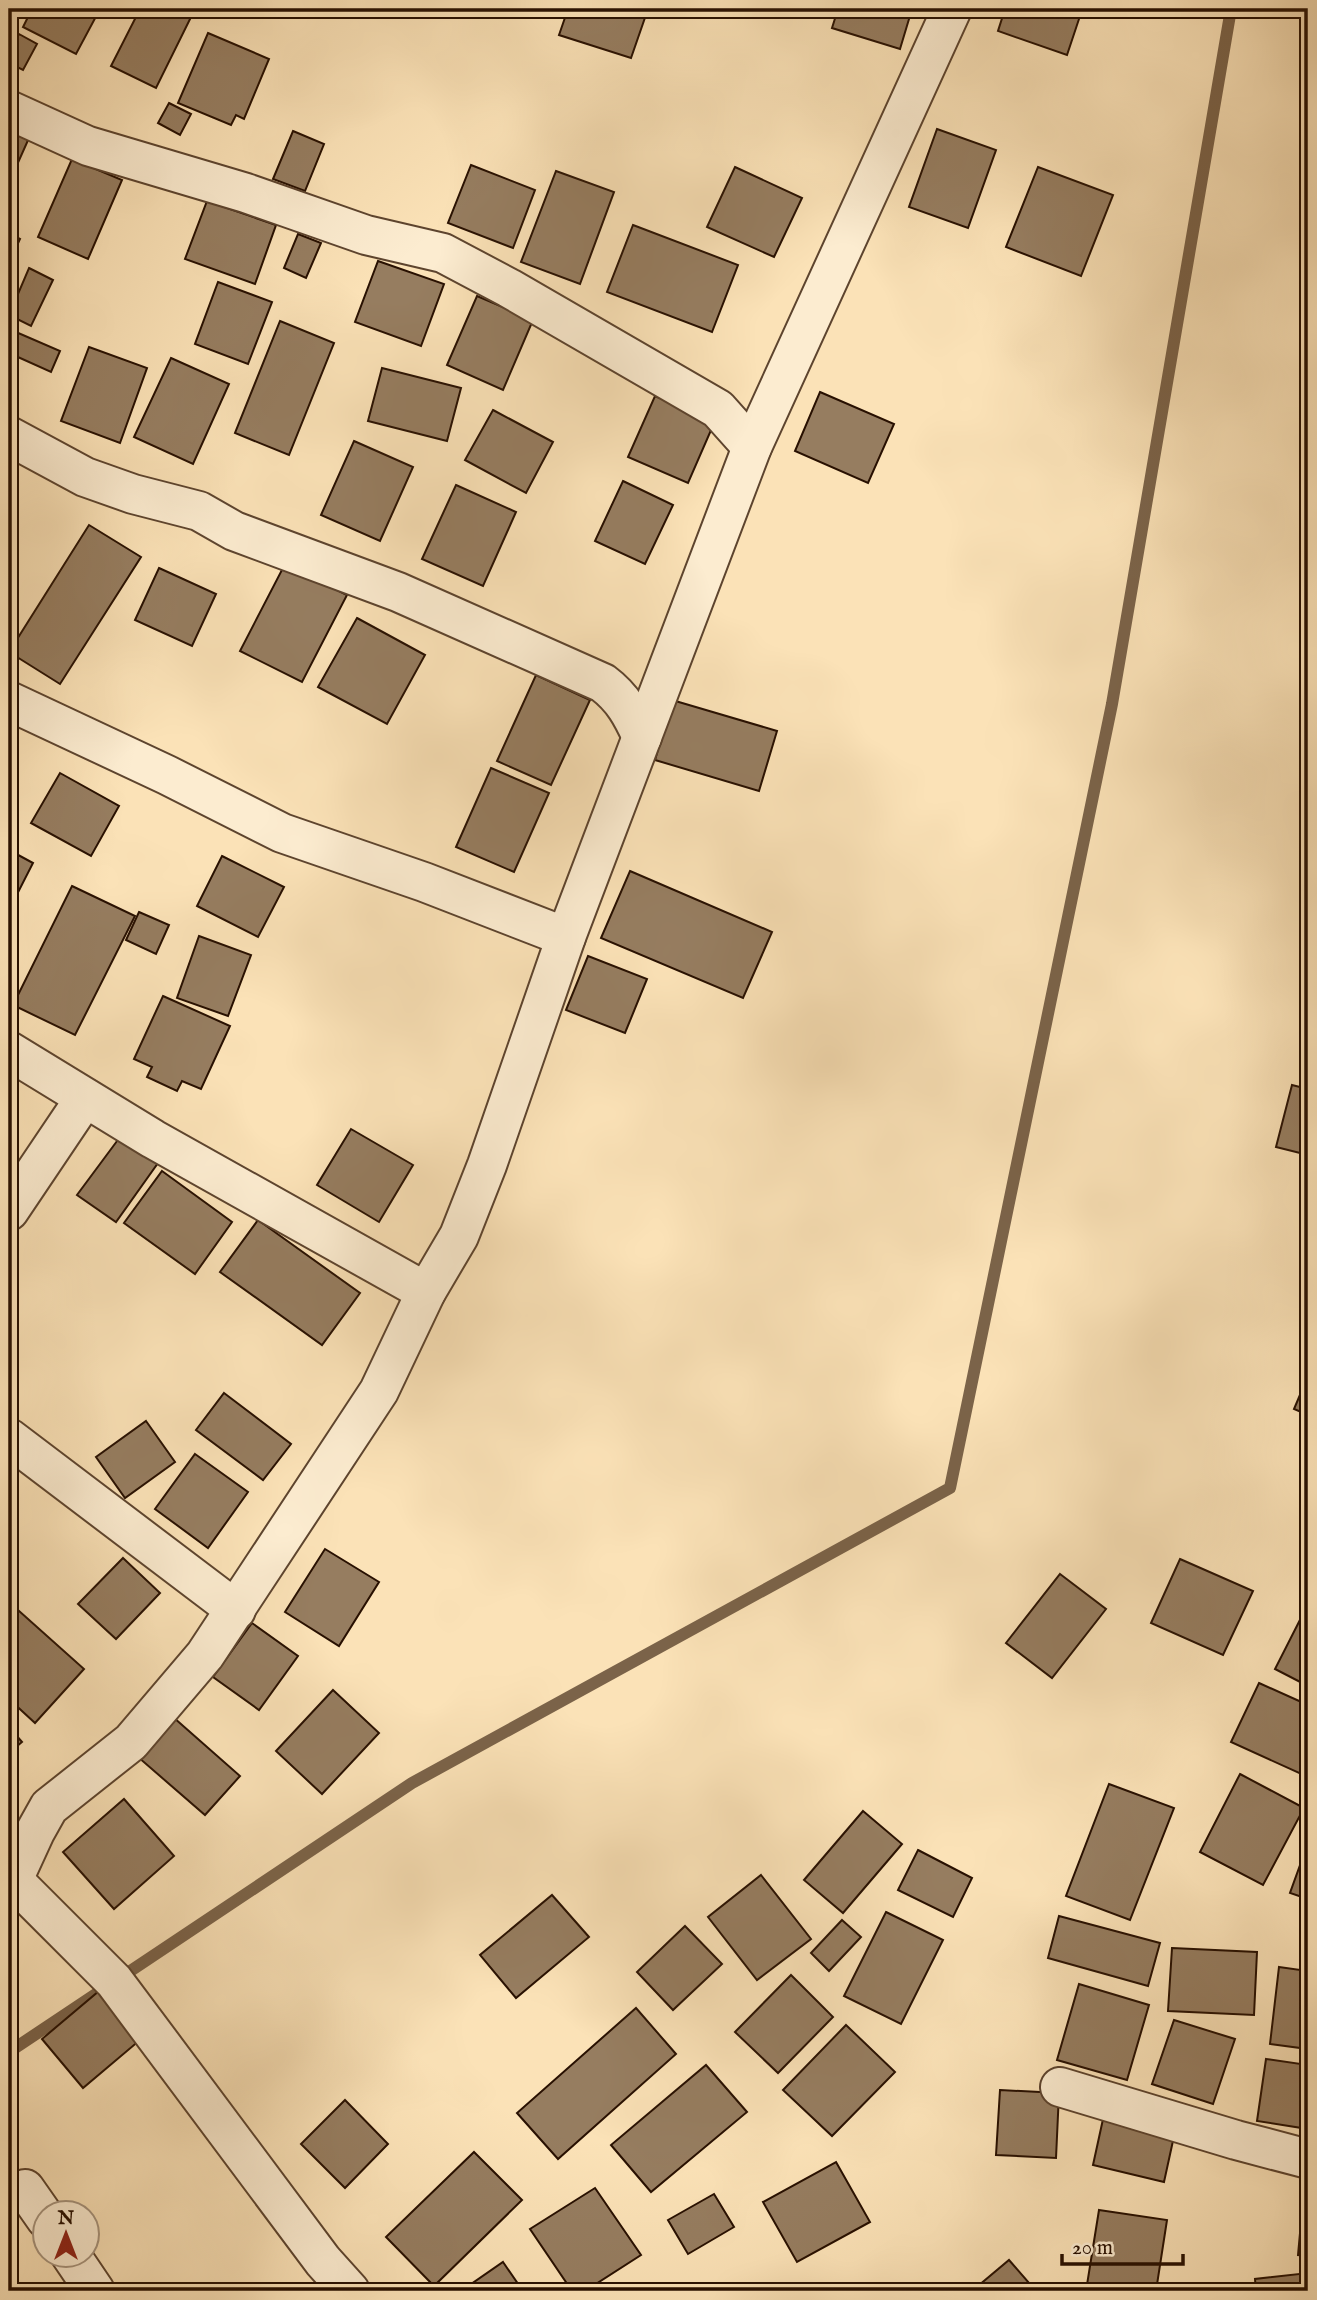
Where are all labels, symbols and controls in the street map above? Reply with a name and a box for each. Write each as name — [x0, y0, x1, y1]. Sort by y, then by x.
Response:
north arrow — [32, 2198, 102, 2268]
text: N — [57, 2207, 75, 2231]
scale bar — [1062, 2223, 1182, 2267]
text: 20 m — [1072, 2235, 1113, 2262]

